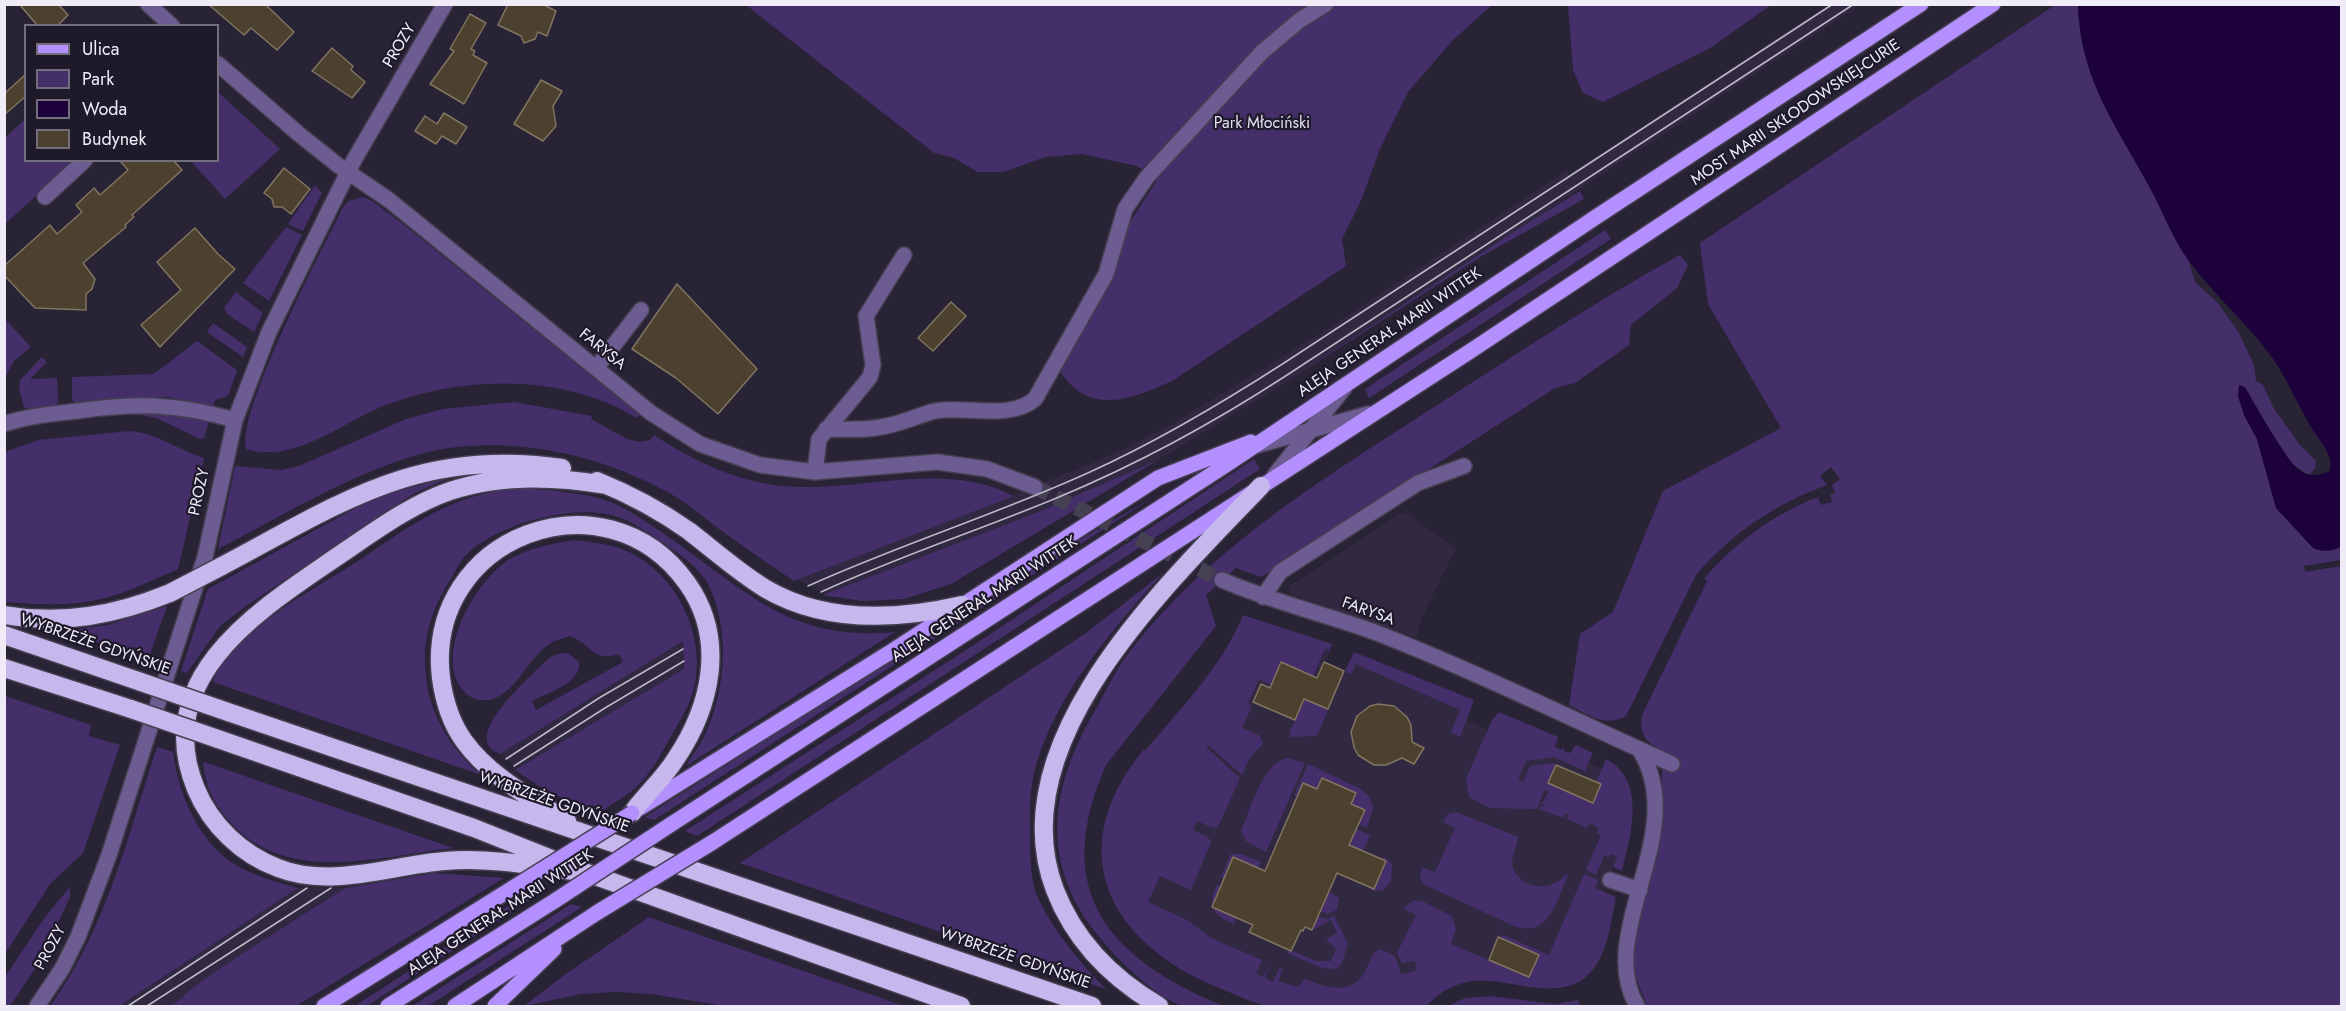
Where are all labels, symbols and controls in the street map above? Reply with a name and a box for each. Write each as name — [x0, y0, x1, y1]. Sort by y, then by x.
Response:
street label: PROZY — [379, 20, 421, 72]
legend — [24, 24, 219, 162]
text: Ulica — [82, 36, 119, 62]
street label: MOST MARII SKŁODOWSKIEJ-CURIE — [1688, 36, 1904, 190]
text: Park — [82, 66, 114, 92]
text: Woda — [82, 96, 127, 122]
park label: Park Młociński — [1214, 114, 1310, 134]
text: Budynek — [82, 126, 146, 152]
street label: ALEJA GENERAŁ MARII WITTEK — [1294, 264, 1486, 402]
street label: FARYSA — [575, 325, 629, 375]
street label: PROZY — [186, 466, 214, 518]
street label: ALEJA GENERAŁ MARII WITTEK — [888, 533, 1082, 667]
street label: FARYSA — [1339, 594, 1397, 630]
street label: WYBRZEŻE GDYŃSKIE — [17, 610, 173, 680]
street label: WYBRZEŻE GDYŃSKIE — [476, 768, 632, 838]
street label: ALEJA GENERAŁ MARII WITTEK — [404, 846, 598, 980]
street label: PROZY — [31, 922, 71, 974]
street label: WYBRZEŻE GDYŃSKIE — [937, 924, 1093, 994]

